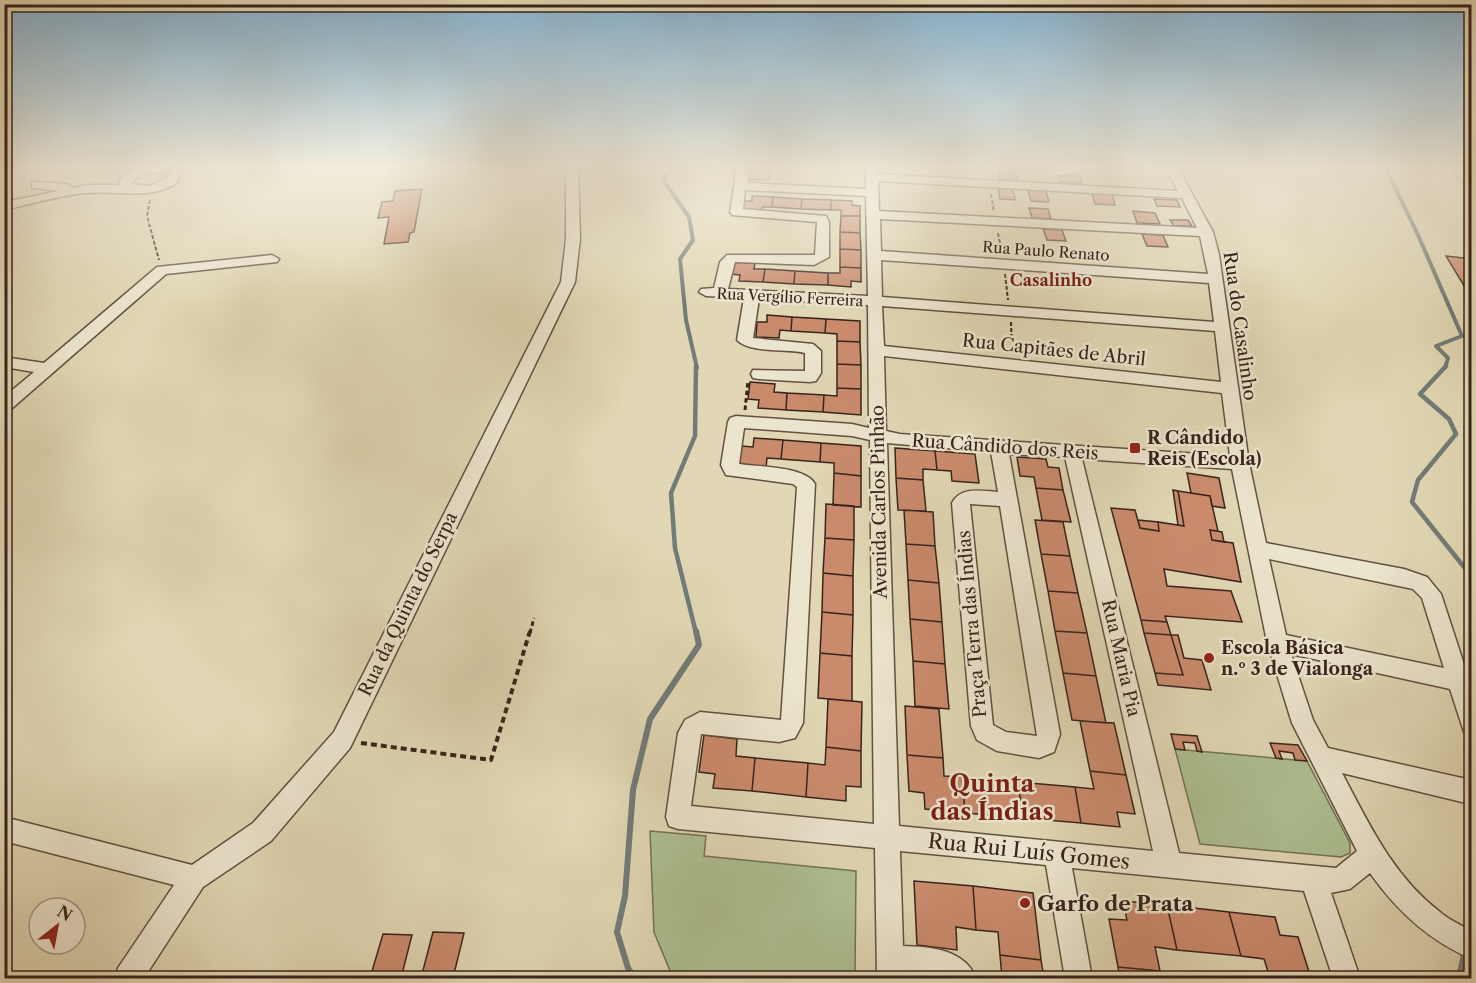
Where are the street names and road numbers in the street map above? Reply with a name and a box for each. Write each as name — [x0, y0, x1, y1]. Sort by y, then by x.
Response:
street label: Rua Paulo Renato — [982, 237, 1110, 265]
street label: Rua do Casalinho — [1219, 250, 1261, 402]
street label: Rua Vergílio Ferreira — [716, 284, 864, 310]
street label: Rua Capitães de Abril — [961, 329, 1147, 371]
street label: Avenida Carlos Pinhão — [866, 405, 892, 600]
street label: Rua Cândido dos Reis — [911, 429, 1099, 465]
street label: Rua da Quinta do Serpa — [354, 508, 462, 700]
street label: Praça Terra das Índias — [952, 529, 991, 719]
street label: Rua Maria Pia — [1097, 597, 1145, 719]
street label: Rua Rui Luís Gomes — [927, 828, 1131, 874]

